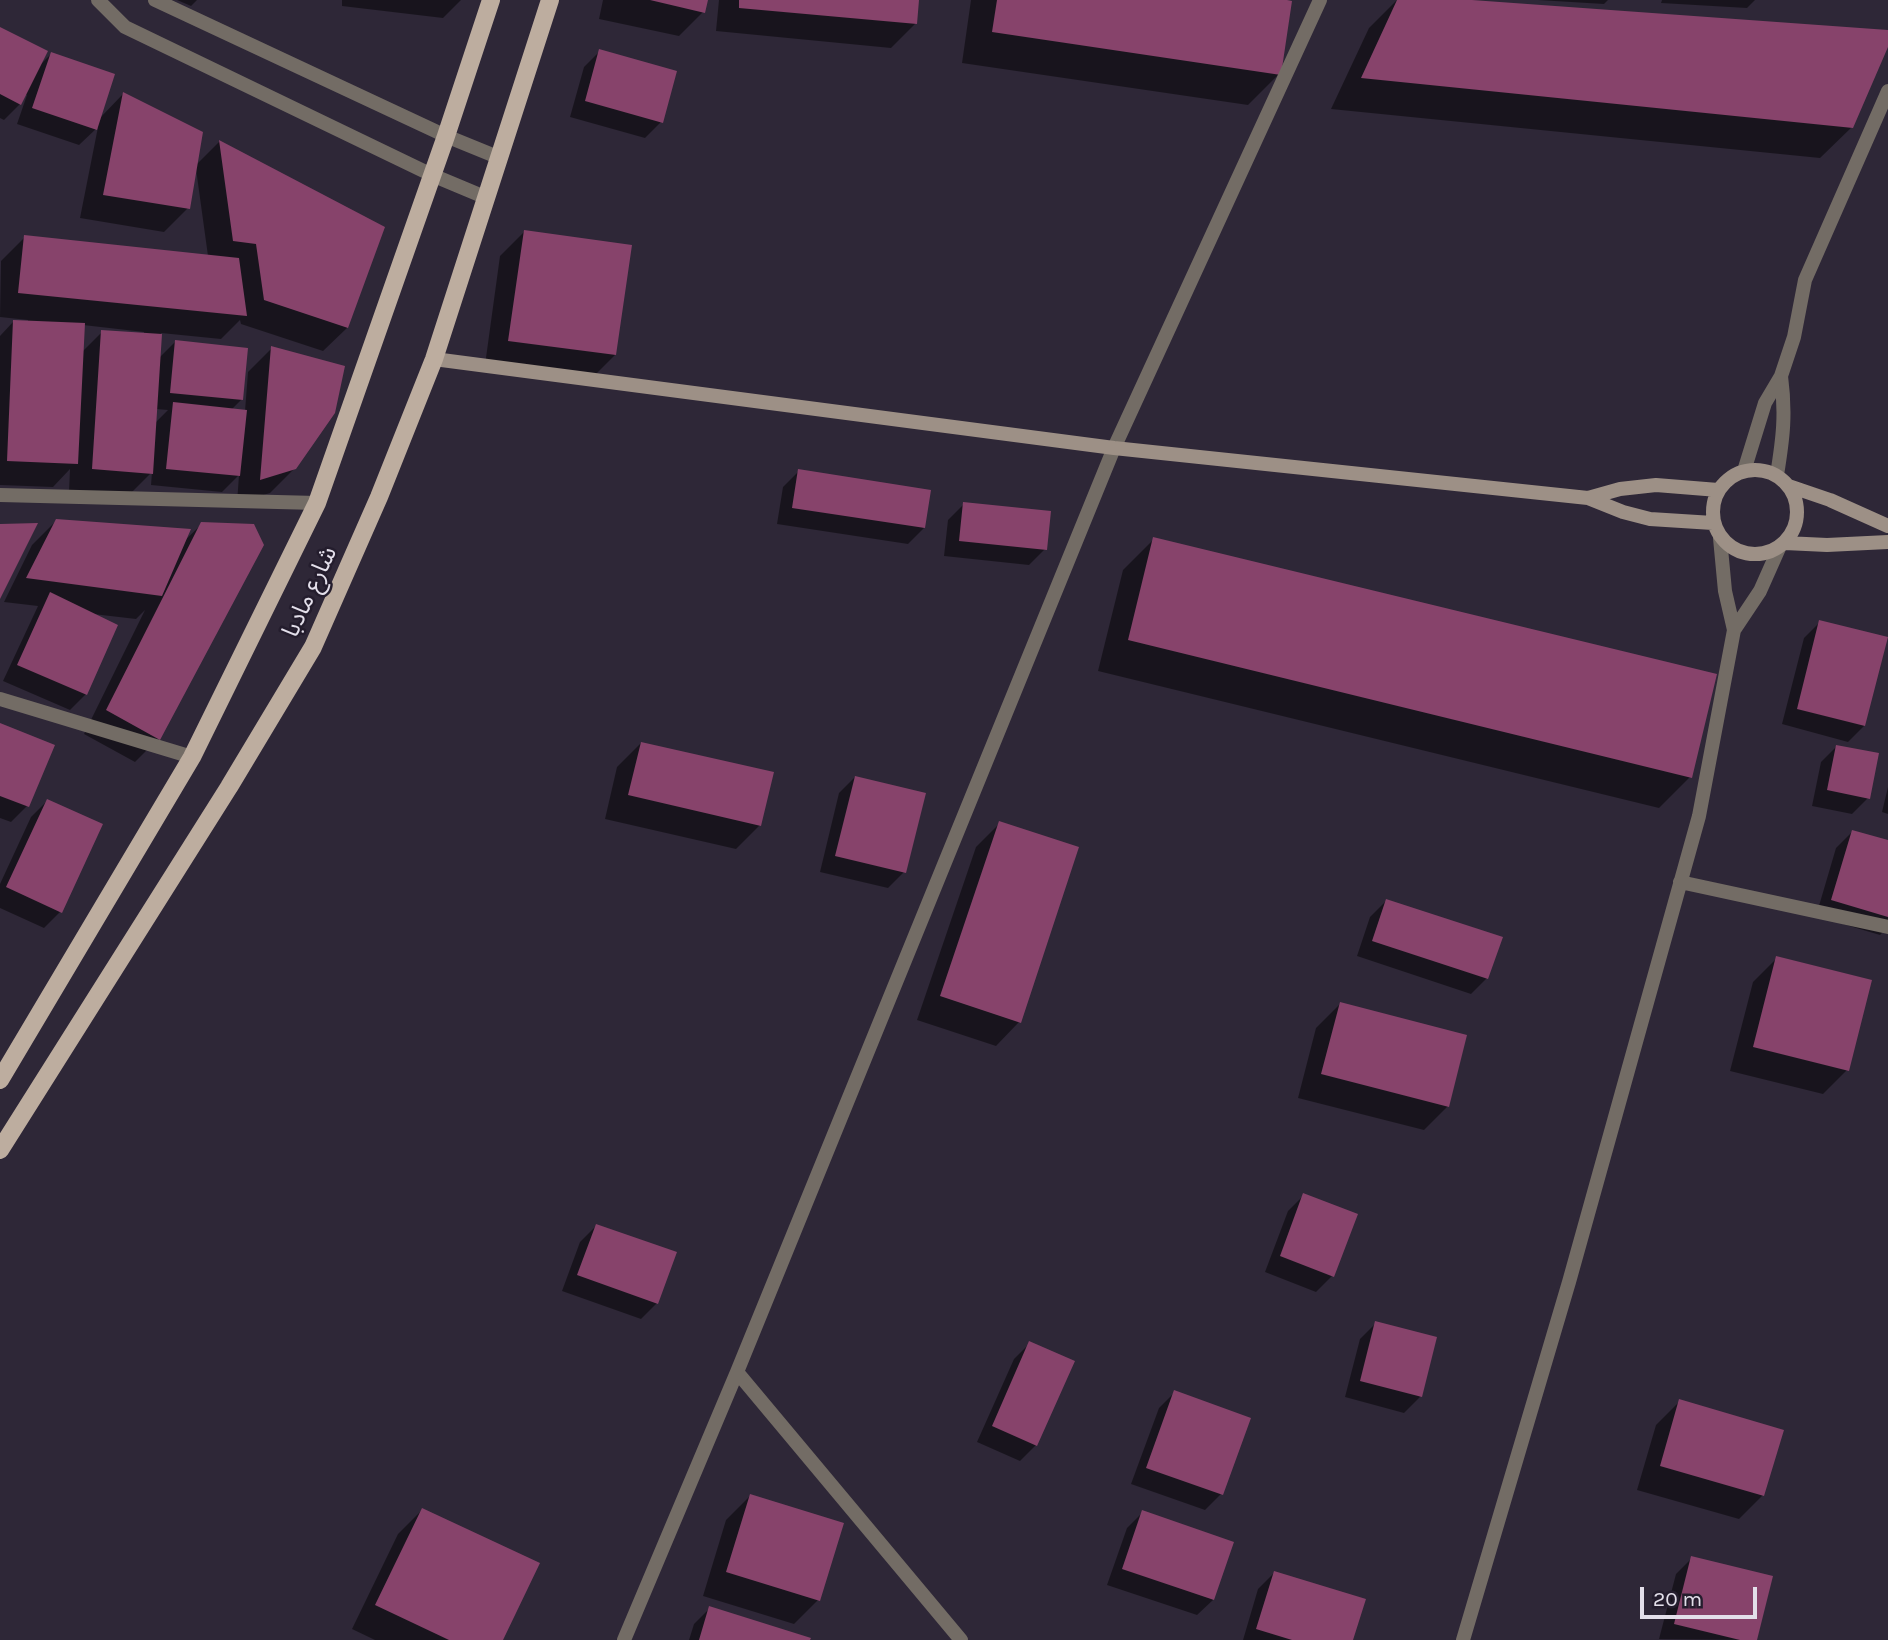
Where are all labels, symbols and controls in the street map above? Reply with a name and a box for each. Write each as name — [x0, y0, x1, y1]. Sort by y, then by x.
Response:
street label: شارع مادبا — [276, 542, 344, 642]
scale bar — [1643, 1574, 1760, 1618]
text: 20 m — [1653, 1587, 1702, 1611]

